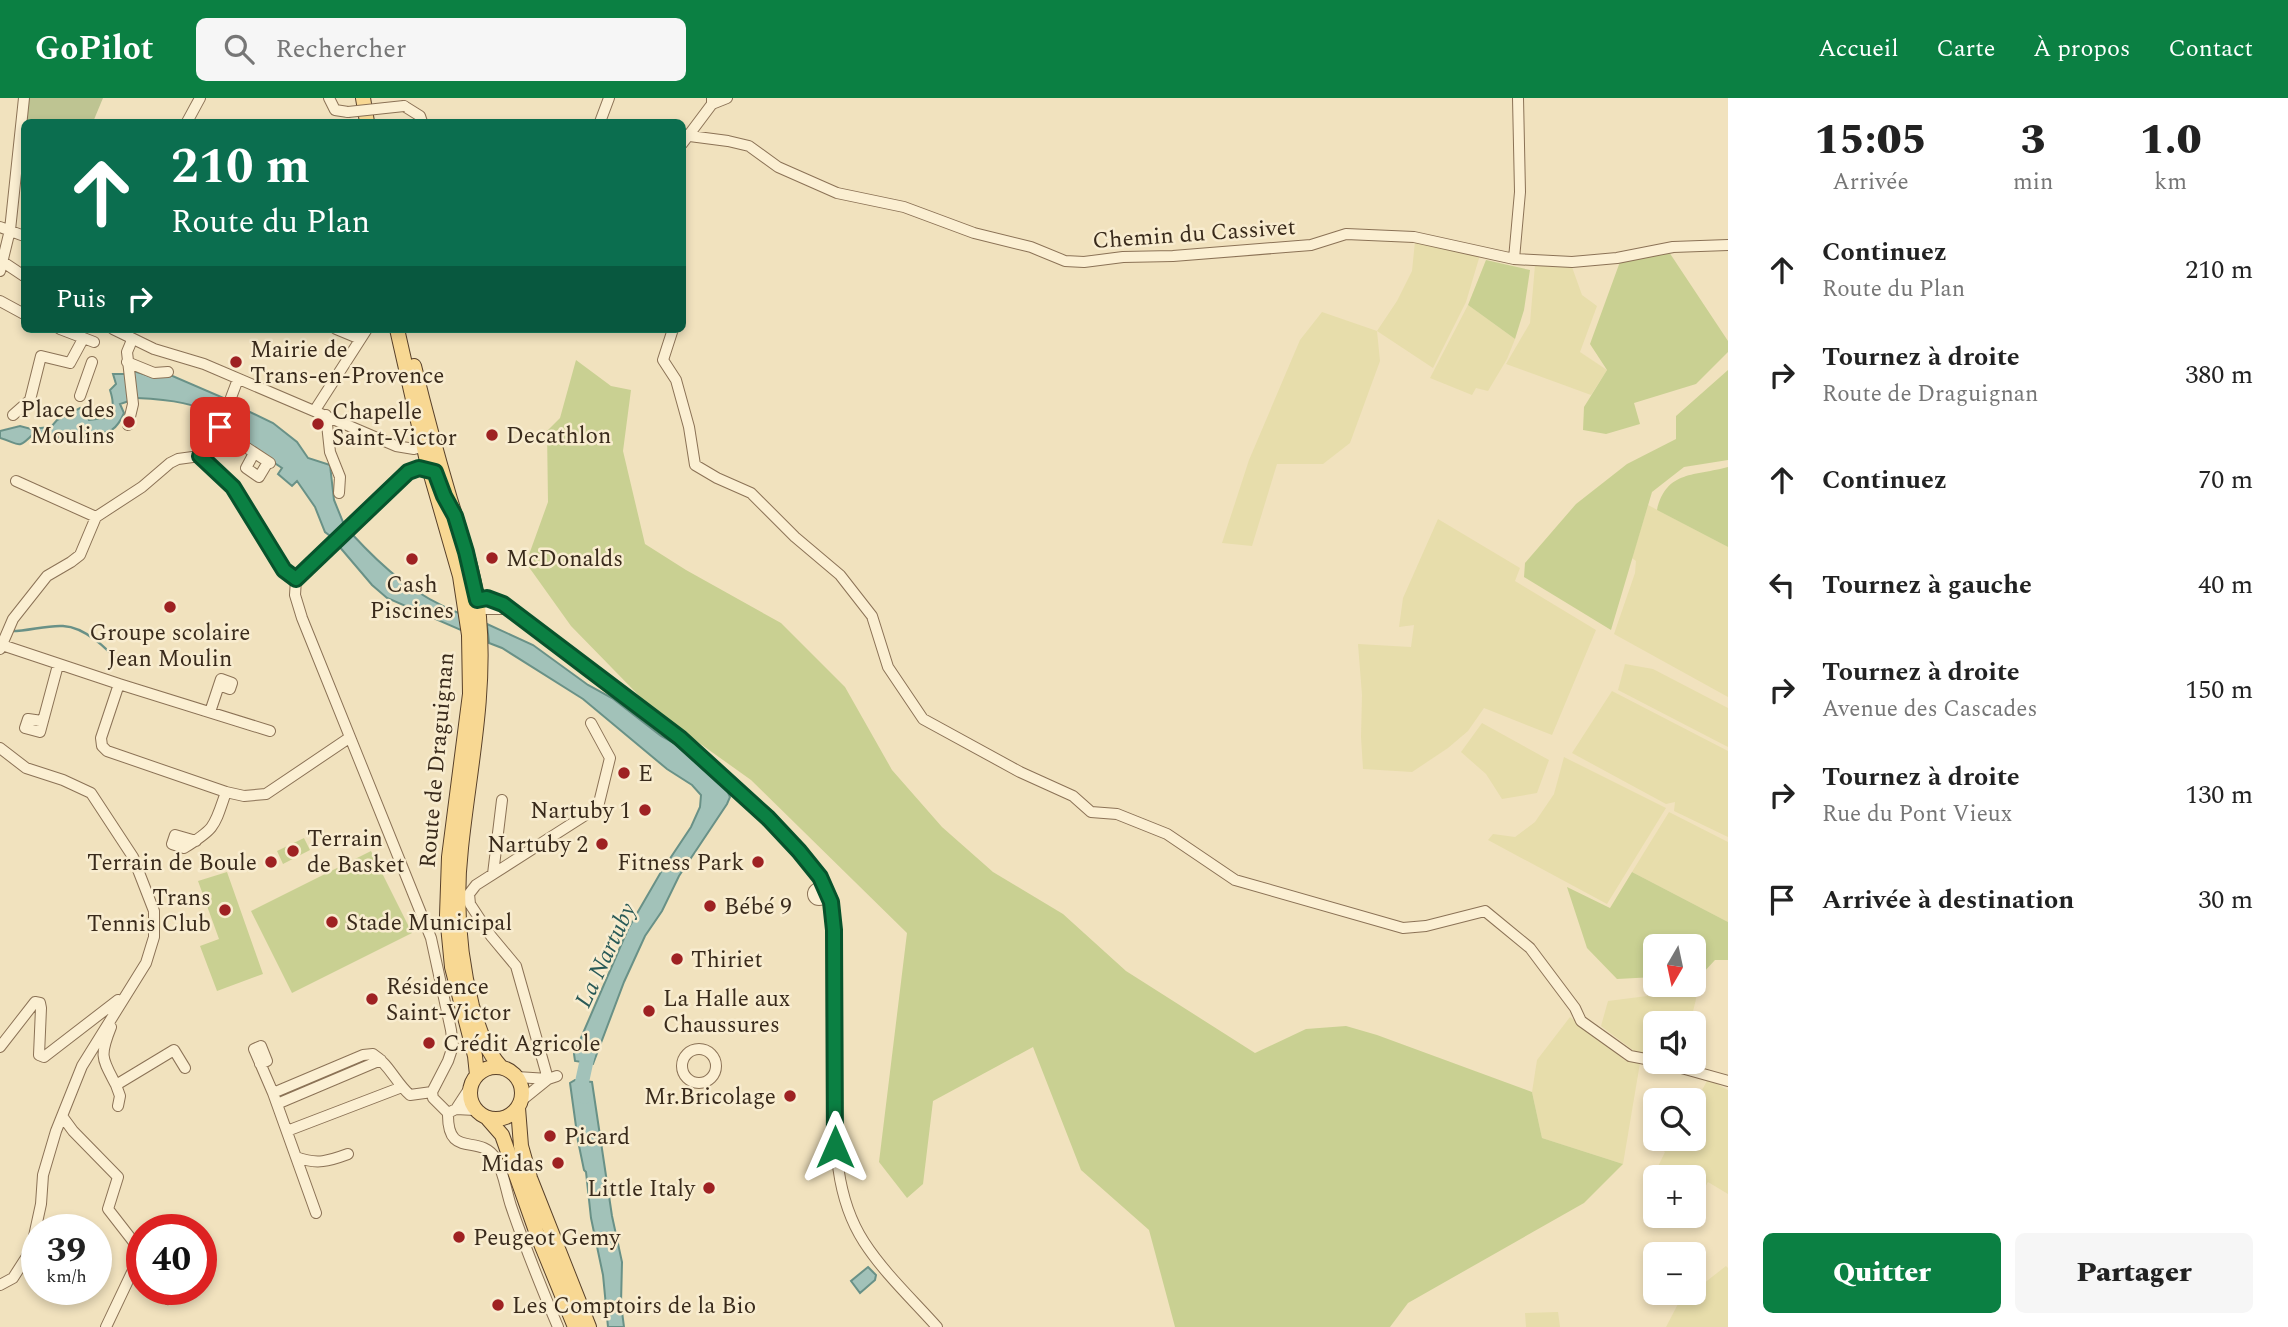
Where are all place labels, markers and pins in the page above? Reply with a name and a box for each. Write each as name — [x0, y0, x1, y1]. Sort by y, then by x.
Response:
place label: Mairie de Trans-en-Provence — [250, 333, 444, 394]
marker: Mairie de Trans-en-Provence — [228, 354, 244, 370]
place label: Place des Moulins — [20, 393, 115, 454]
place label: Chapelle Saint-Victor — [332, 395, 457, 456]
pin — [190, 397, 250, 457]
marker: Place des Moulins — [121, 414, 137, 430]
marker: Chapelle Saint-Victor — [310, 416, 326, 432]
place label: Decathlon — [506, 419, 611, 454]
marker: Decathlon — [484, 427, 500, 443]
place label: McDonalds — [506, 542, 623, 577]
marker: McDonalds — [484, 550, 500, 566]
marker: Cash Piscines — [404, 551, 420, 567]
place label: Cash Piscines — [370, 568, 454, 629]
marker: Groupe scolaire Jean Moulin — [162, 599, 178, 615]
place label: Groupe scolaire Jean Moulin — [90, 616, 251, 677]
place label: E — [638, 757, 653, 792]
marker: E — [616, 765, 632, 781]
place label: Nartuby 1 — [530, 794, 631, 829]
marker: Nartuby 1 — [637, 802, 653, 818]
place label: Terrain de Basket — [307, 822, 405, 883]
place label: Nartuby 2 — [487, 828, 588, 863]
marker: Nartuby 2 — [594, 836, 610, 852]
marker: Terrain de Basket — [285, 843, 301, 859]
place label: Terrain de Boule — [87, 846, 257, 881]
place label: Fitness Park — [617, 846, 744, 881]
marker: Terrain de Boule — [263, 854, 279, 870]
marker: Fitness Park — [750, 854, 766, 870]
place label: Trans Tennis Club — [87, 881, 211, 942]
place label: Bébé 9 — [724, 890, 792, 925]
marker: Bébé 9 — [702, 898, 718, 914]
marker: Trans Tennis Club — [217, 902, 233, 918]
place label: Stade Municipal — [346, 906, 512, 941]
marker: Stade Municipal — [324, 914, 340, 930]
place label: Thiriet — [691, 943, 763, 978]
marker: Thiriet — [669, 951, 685, 967]
place label: Résidence Saint-Victor — [386, 970, 511, 1031]
place label: La Halle aux Chaussures — [663, 982, 790, 1043]
marker: Résidence Saint-Victor — [364, 991, 380, 1007]
marker: La Halle aux Chaussures — [641, 1003, 657, 1019]
place label: Crédit Agricole — [443, 1027, 601, 1062]
marker: Crédit Agricole — [421, 1035, 437, 1051]
place label: Mr.Bricolage — [644, 1080, 776, 1115]
marker: Mr.Bricolage — [782, 1088, 798, 1104]
place label: Picard — [564, 1120, 630, 1155]
marker: Picard — [542, 1128, 558, 1144]
place label: Midas — [481, 1147, 544, 1182]
marker: Midas — [550, 1155, 566, 1171]
place label: Little Italy — [587, 1172, 696, 1207]
marker: Little Italy — [701, 1180, 717, 1196]
place label: Peugeot Gemy — [473, 1221, 621, 1256]
marker: Peugeot Gemy — [451, 1229, 467, 1245]
place label: Les Comptoirs de la Bio — [512, 1289, 756, 1324]
marker: Les Comptoirs de la Bio — [490, 1297, 506, 1313]

